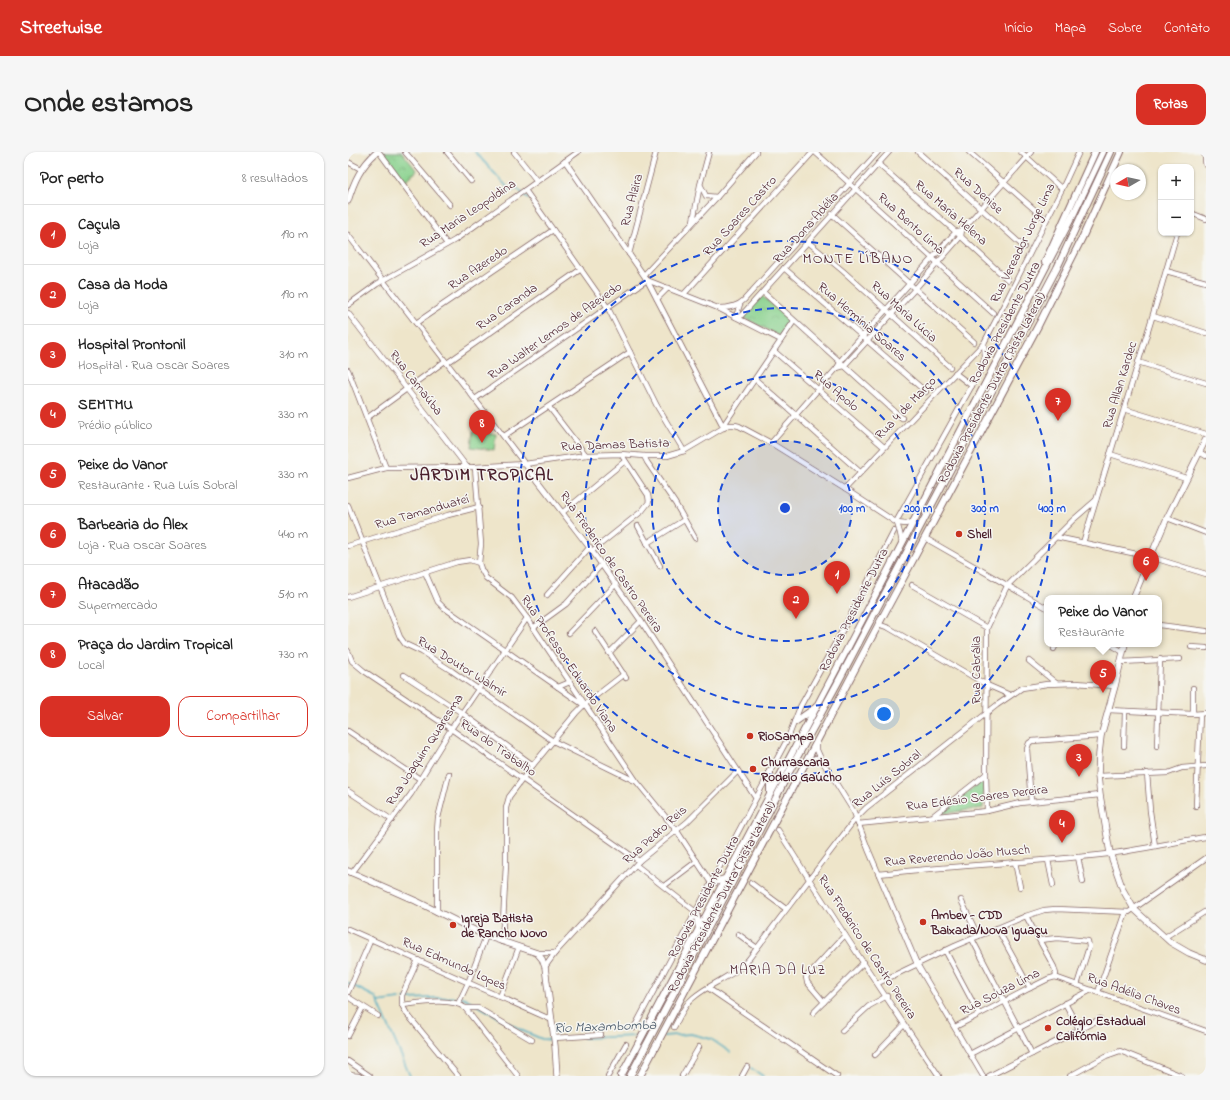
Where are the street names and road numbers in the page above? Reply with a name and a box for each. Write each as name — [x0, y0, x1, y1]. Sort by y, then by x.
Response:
street label: Rua Denise — [949, 163, 1007, 219]
street label: Rua Soares Castro — [699, 171, 782, 260]
street label: Rua Alzira — [616, 172, 648, 228]
street label: Rua Maria Leopoldina — [416, 175, 520, 253]
street label: Rua Maria Helena — [910, 176, 992, 250]
street label: Rua Vereador Jorge Lima — [986, 180, 1061, 307]
street label: Rua Dona Adélia — [769, 188, 843, 268]
street label: Rua Bento Lima — [873, 189, 949, 259]
street label: Rua Azeredo — [444, 241, 512, 295]
street label: Rodovia Presidente Dutra — [965, 258, 1045, 388]
street label: Rua Walter Lemos de Azevedo — [484, 277, 626, 385]
street label: Rua Maria Lúcia — [867, 277, 941, 347]
street label: Rua Hermínia Soares — [813, 278, 911, 366]
street label: Rua Caranda — [473, 279, 541, 335]
street label: Rodovia Presidente Dutra (Pista Lateral) — [933, 289, 1051, 487]
street label: Rua Allan Kardec — [1098, 339, 1142, 431]
street label: Rua Carnaúba — [385, 347, 447, 419]
street label: Rua Apolo — [809, 366, 863, 416]
street label: Rua 4 de Março — [871, 372, 941, 444]
street label: Rua Damas Batista — [560, 434, 670, 456]
street label: Rua Frederico de Castro Pereira — [555, 487, 667, 637]
street label: Rua Tamanduateí — [373, 489, 471, 535]
street label: Rodovia Presidente Dutra — [815, 545, 893, 675]
street label: Rua Professor Eduardo Viana — [516, 592, 622, 736]
street label: Rua Doutor Walmir — [413, 632, 511, 703]
street label: Rua Cabrália — [967, 636, 986, 704]
street label: Rua Joaquim Quaresma — [382, 690, 468, 810]
street label: Rua do Trabalho — [456, 714, 540, 782]
street label: Rua Luís Sobral — [848, 745, 926, 813]
street label: Rua Edésio Soares Pereira — [905, 780, 1049, 816]
street label: Rodovia Presidente Dutra (Pista Lateral) — [663, 798, 781, 996]
street label: Rua Pedro Reis — [619, 801, 692, 869]
street label: Rodovia Presidente Dutra — [664, 832, 744, 962]
street label: Rua Reverendo João Musch — [883, 840, 1031, 872]
street label: Rua Frederico de Castro Pereira — [813, 871, 921, 1023]
street label: Rua Edmundo Lopes — [399, 932, 510, 996]
street label: Rua Souza Lima — [957, 964, 1043, 1020]
street label: Rua Adélia Chaves — [1084, 968, 1184, 1020]

